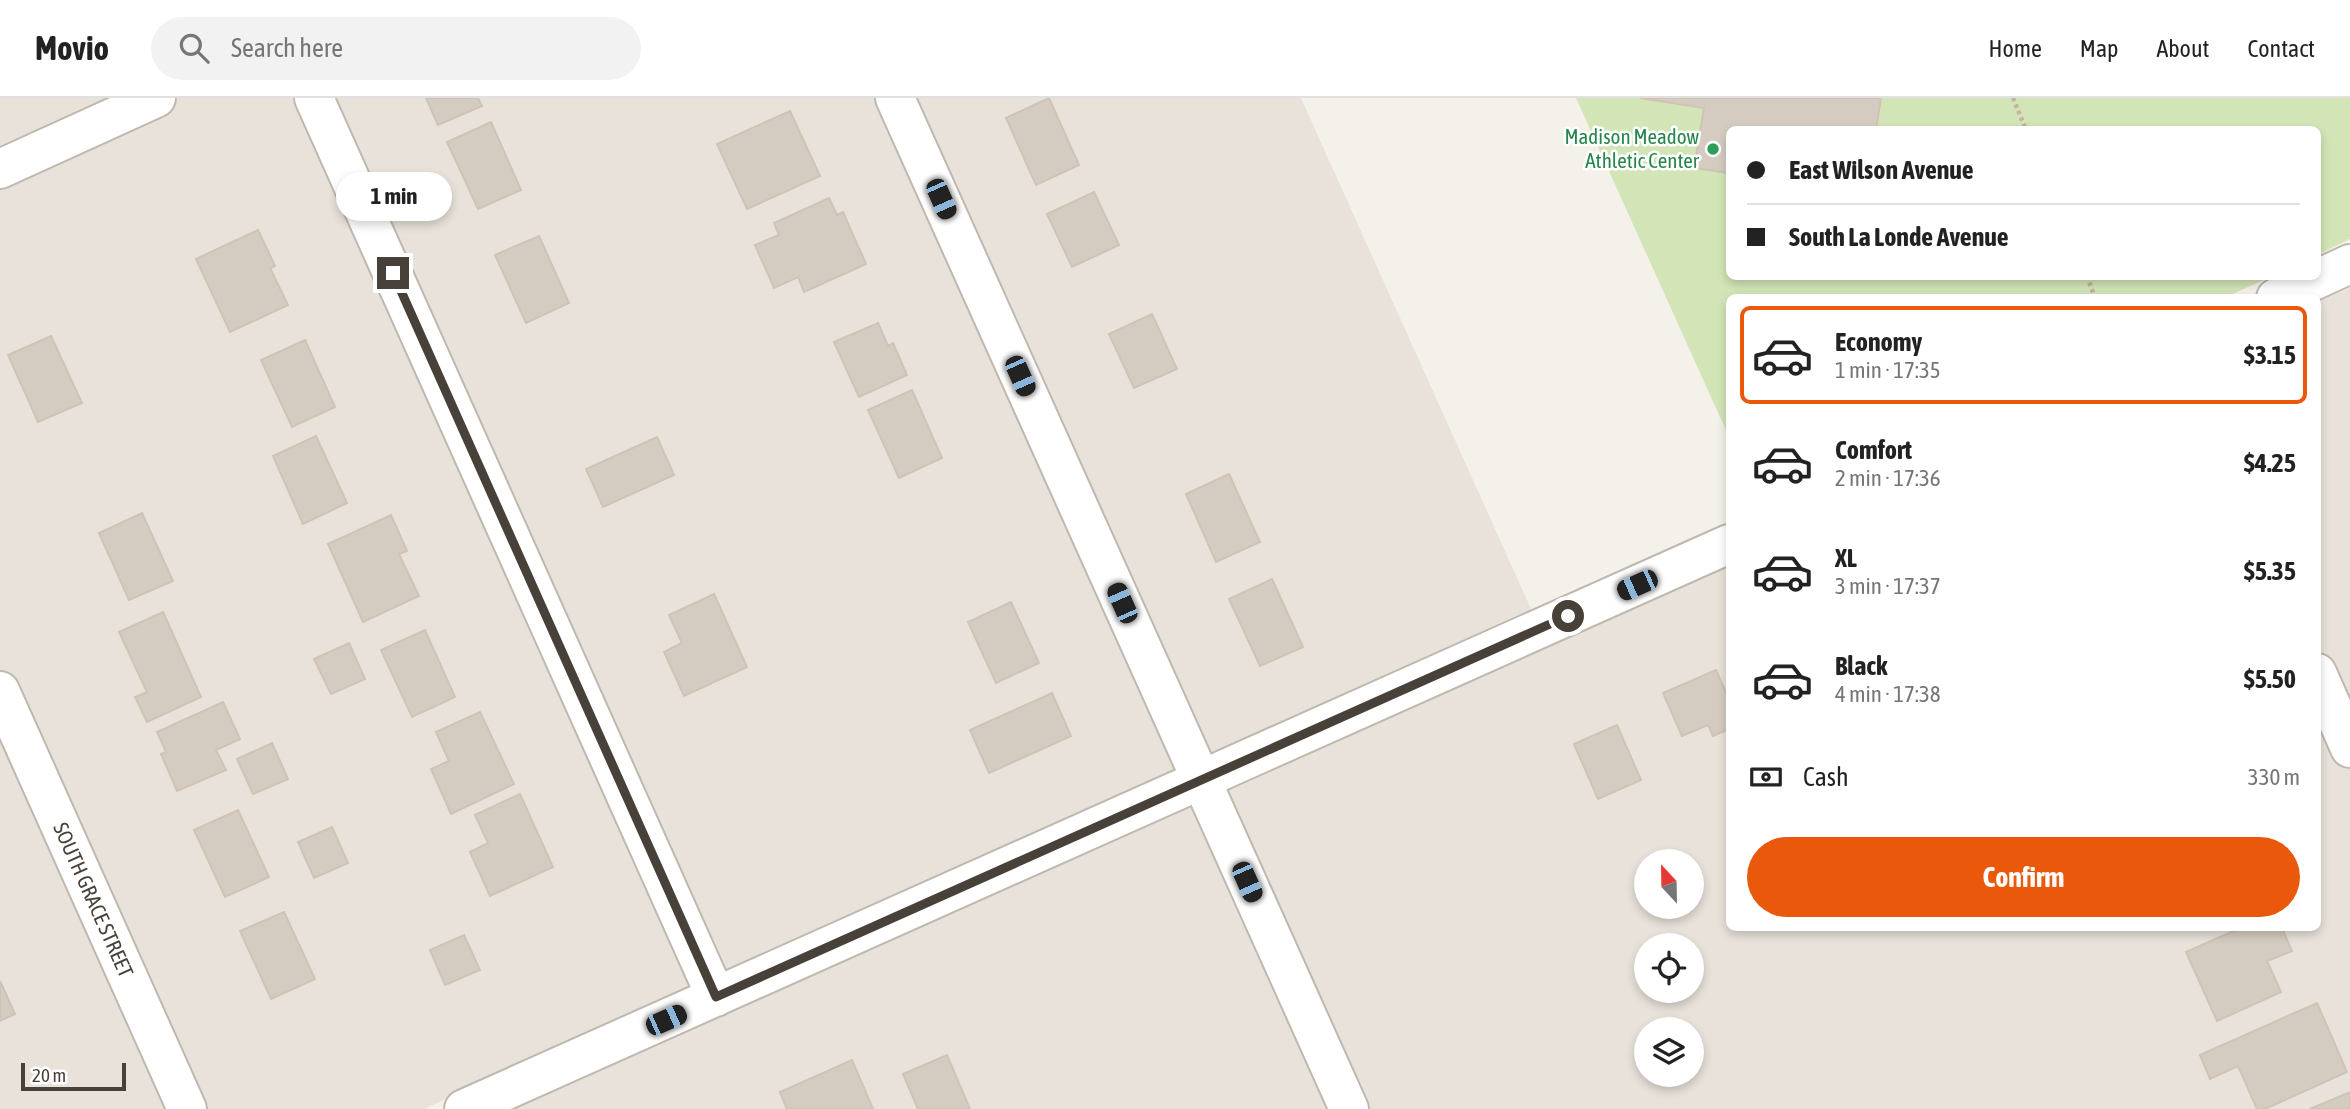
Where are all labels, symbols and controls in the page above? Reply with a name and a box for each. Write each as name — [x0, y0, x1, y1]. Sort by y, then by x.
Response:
search box — [151, 17, 641, 80]
text: Movio — [35, 29, 109, 67]
icon: search — [175, 29, 213, 67]
text: Search here — [231, 33, 343, 63]
text: Home — [1988, 35, 2042, 62]
text: Map — [2080, 35, 2118, 62]
text: About — [2156, 35, 2209, 62]
text: Contact — [2247, 35, 2315, 62]
place label: Madison Meadow Athletic Center — [1565, 124, 1700, 172]
marker: Madison Meadow Athletic Center — [1705, 141, 1721, 157]
text: East Wilson Avenue — [1789, 155, 1974, 185]
callout: 1 min — [335, 172, 451, 220]
car — [923, 176, 960, 222]
text: 1 min — [371, 183, 417, 209]
text: South La Londe Avenue — [1789, 222, 2009, 252]
route end — [377, 257, 409, 289]
icon: car — [1751, 324, 1814, 387]
text: Economy — [1835, 327, 1922, 357]
text: $3.15 — [2244, 340, 2296, 370]
car — [1002, 353, 1039, 399]
text: 1 min · 17:35 — [1835, 357, 1941, 383]
icon: car — [1751, 432, 1814, 495]
text: Comfort — [1835, 435, 1912, 465]
text: $4.25 — [2244, 448, 2296, 478]
text: 2 min · 17:36 — [1835, 465, 1941, 491]
icon: car — [1751, 540, 1814, 603]
text: XL — [1835, 543, 1857, 573]
text: $5.35 — [2244, 556, 2296, 586]
car — [1614, 567, 1661, 603]
text: 3 min · 17:37 — [1835, 573, 1941, 599]
car — [1104, 580, 1141, 626]
route start — [1552, 600, 1584, 632]
icon: car — [1751, 648, 1814, 711]
text: Black — [1835, 651, 1887, 681]
text: $5.50 — [2244, 664, 2296, 694]
text: 4 min · 17:38 — [1835, 681, 1941, 707]
icon: cash — [1747, 758, 1785, 796]
text: Cash — [1803, 762, 1849, 792]
text: 330 m — [2248, 764, 2300, 790]
street label: SOUTH GRACE STREET — [49, 819, 139, 981]
button: Confirm — [1747, 837, 2300, 917]
north arrow — [1634, 849, 1704, 919]
map controls — [1634, 849, 1704, 1087]
car — [1229, 859, 1266, 905]
button: locate — [1634, 933, 1704, 1003]
car — [643, 1002, 690, 1038]
button: layers — [1634, 1017, 1704, 1087]
scale bar — [21, 1060, 126, 1092]
text: 20 m — [32, 1064, 66, 1086]

